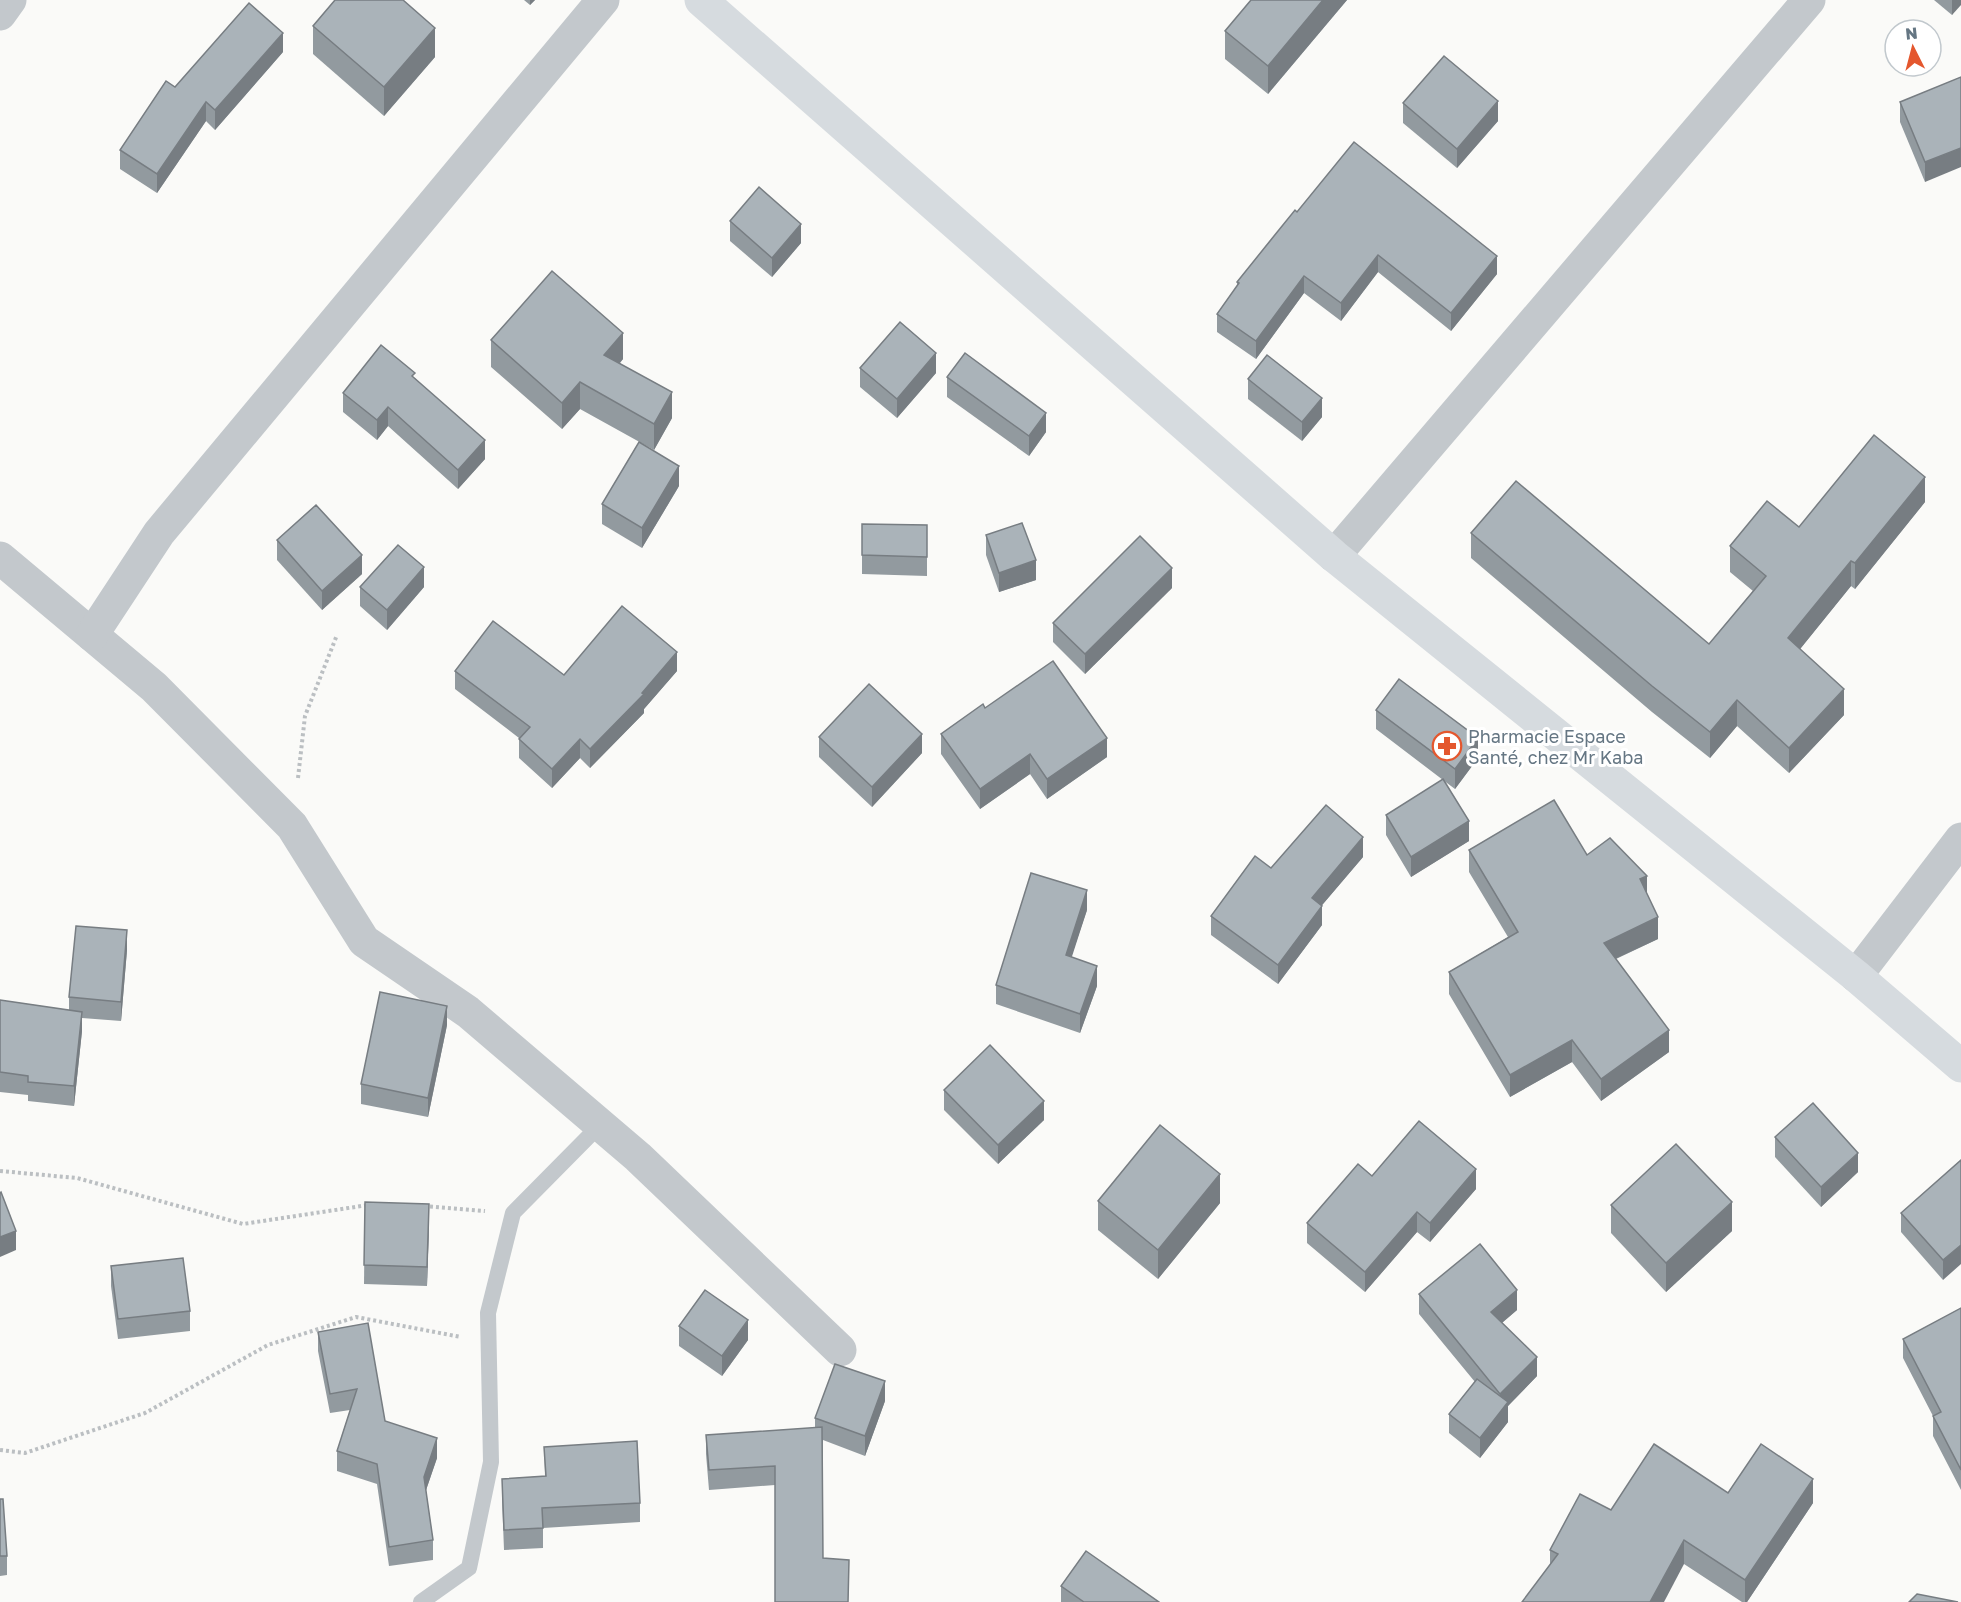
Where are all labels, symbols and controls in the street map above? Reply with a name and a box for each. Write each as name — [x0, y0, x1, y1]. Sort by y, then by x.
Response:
north arrow — [1883, 18, 1943, 78]
text: N — [1904, 23, 1919, 44]
place label: Pharmacie Espace Santé, chez Mr Kaba — [1468, 725, 1643, 768]
pharmacy icon: Pharmacie Espace Santé, chez Mr Kaba — [1431, 730, 1463, 762]

